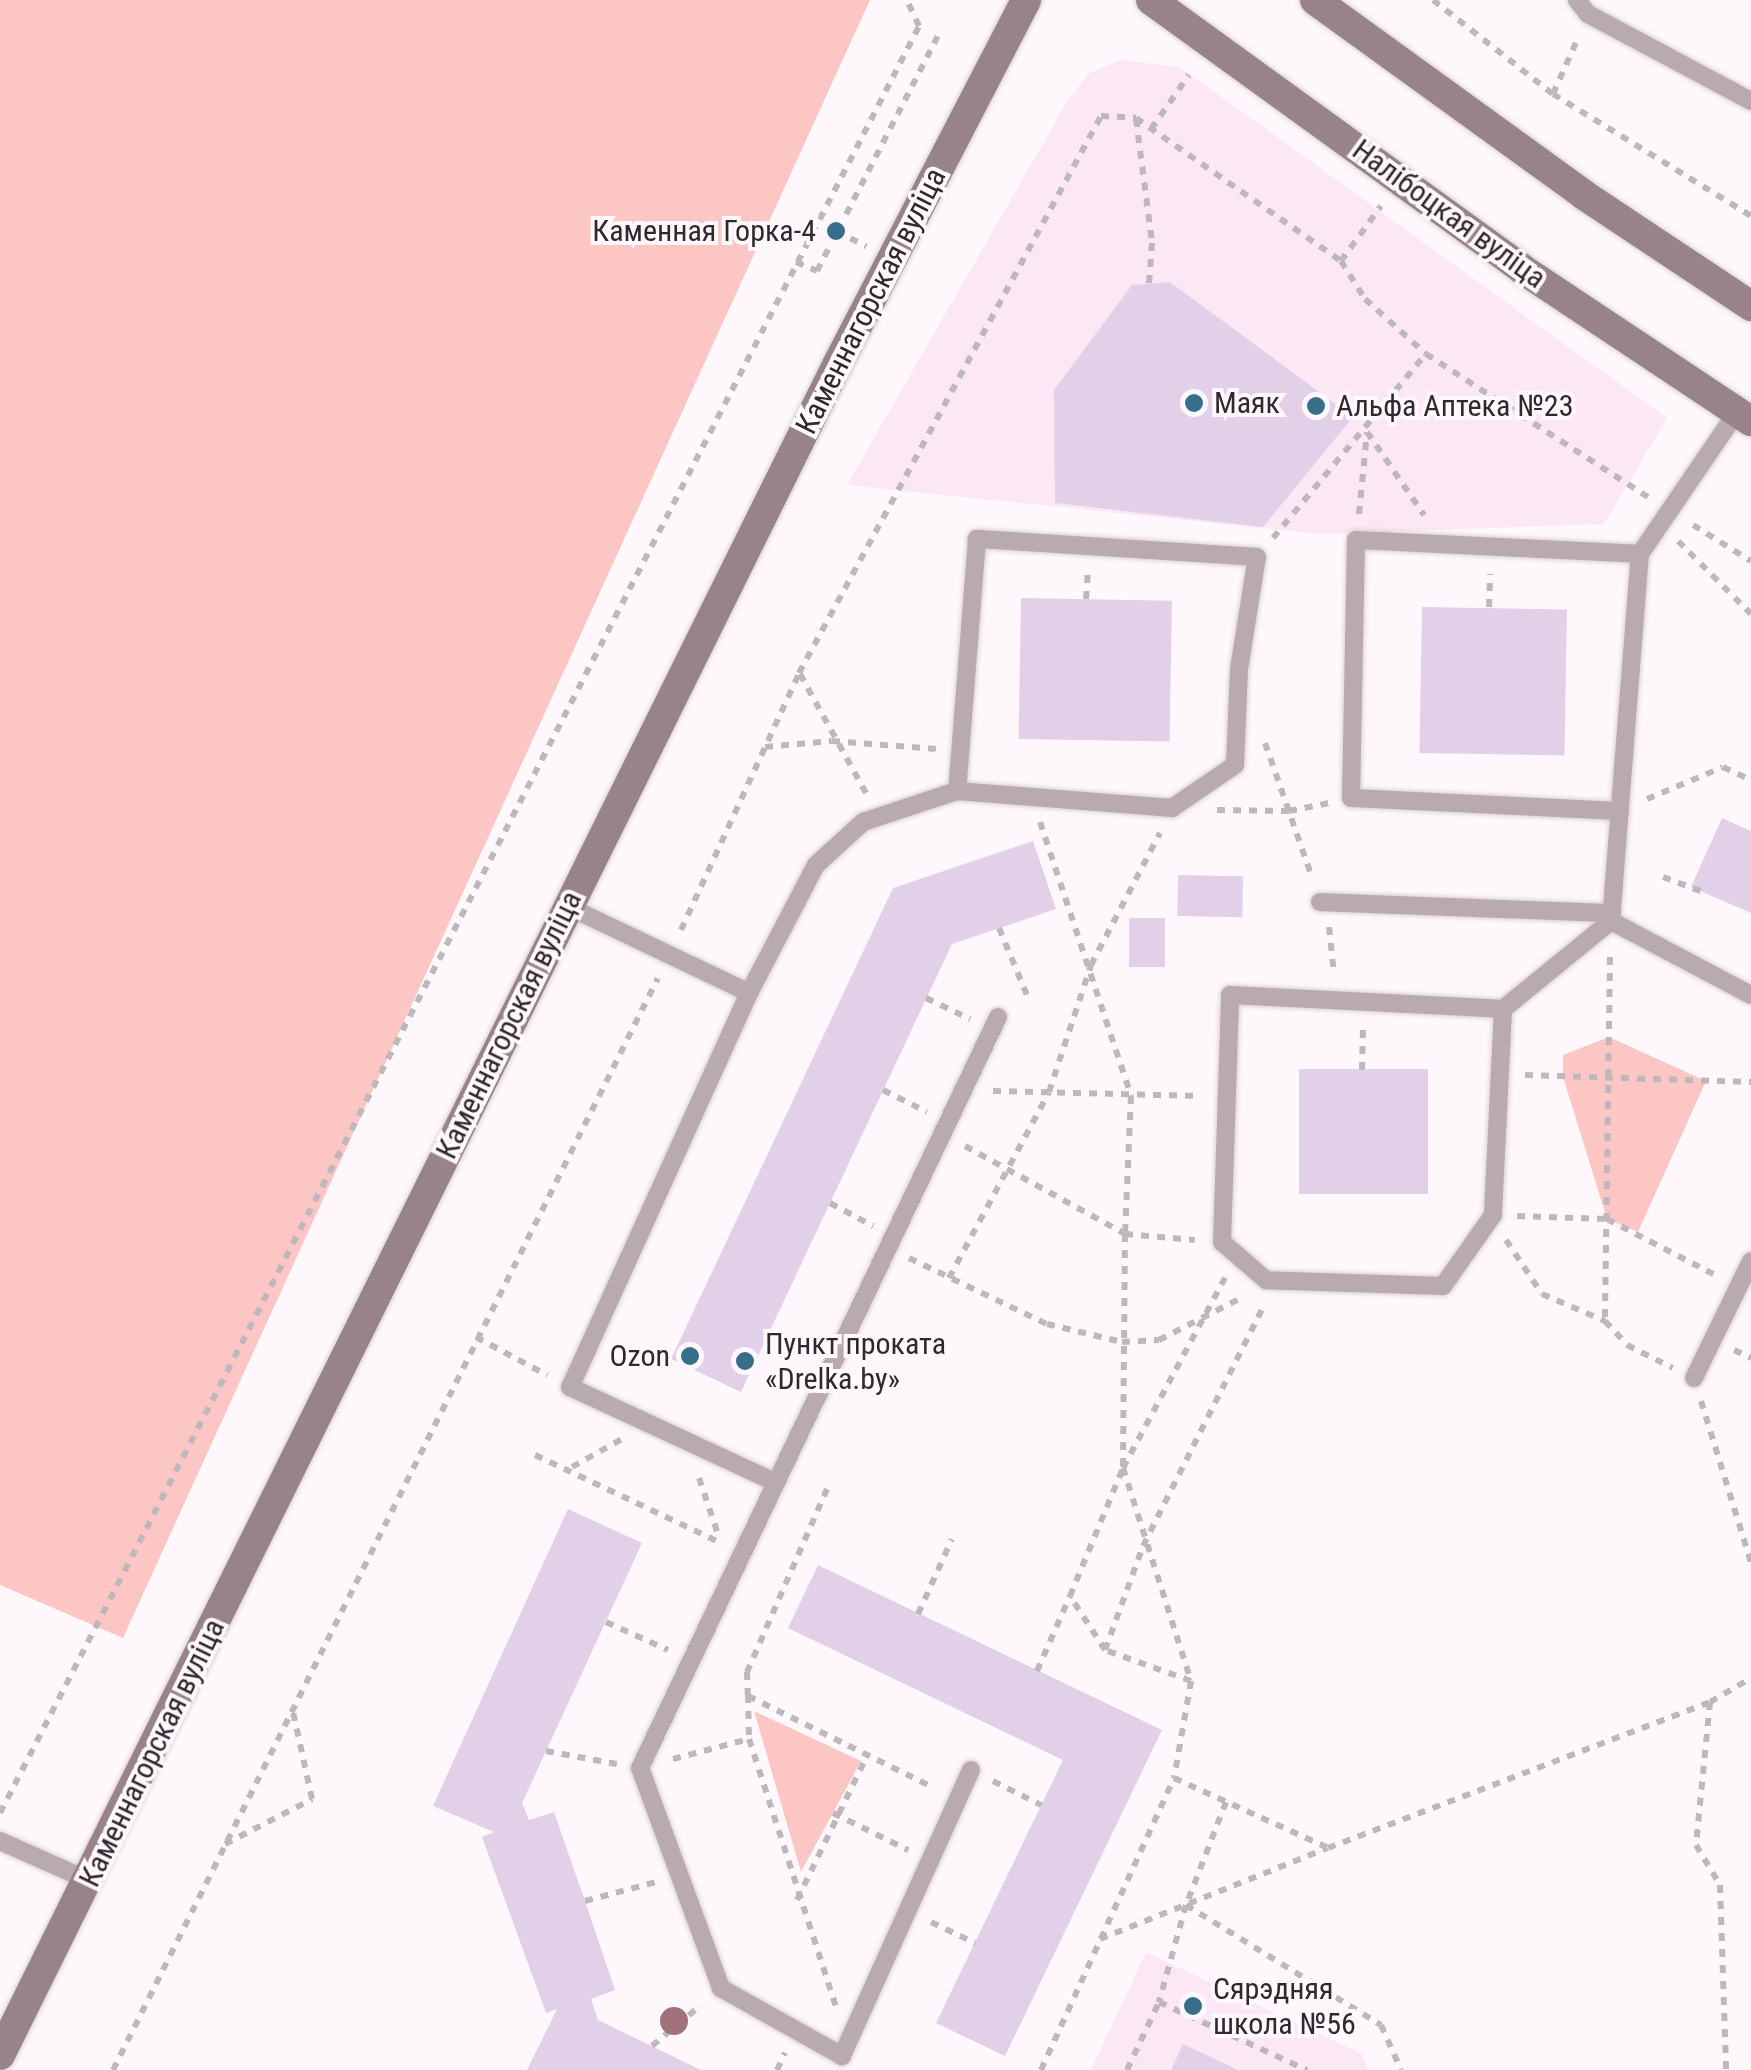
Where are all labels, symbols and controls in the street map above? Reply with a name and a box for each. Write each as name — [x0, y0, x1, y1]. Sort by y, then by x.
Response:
street label: Налібоцкая вуліца — [1345, 132, 1553, 296]
street label: Каменнагорская вуліца — [788, 162, 954, 440]
place label: Каменная Горка-4 — [592, 213, 816, 249]
marker: Каменная Горка-4 — [825, 220, 847, 242]
place label: Маяк — [1214, 385, 1280, 421]
place label: Альфа Аптека №23 — [1336, 388, 1573, 424]
marker: Маяк — [1183, 392, 1205, 414]
marker: Альфа Аптека №23 — [1305, 395, 1327, 417]
street label: Каменнагорская вуліца — [429, 885, 589, 1165]
place label: Пункт проката «Drelka.by» — [765, 1326, 946, 1396]
place label: Ozon — [609, 1338, 670, 1374]
marker: Ozon — [679, 1345, 701, 1367]
marker: Пункт проката «Drelka.by» — [734, 1350, 756, 1372]
street label: Каменнагорская вуліца — [72, 1613, 232, 1893]
place label: Сярэдняя школа №56 — [1213, 1971, 1356, 2042]
marker: Сярэдняя школа №56 — [1182, 1995, 1204, 2017]

